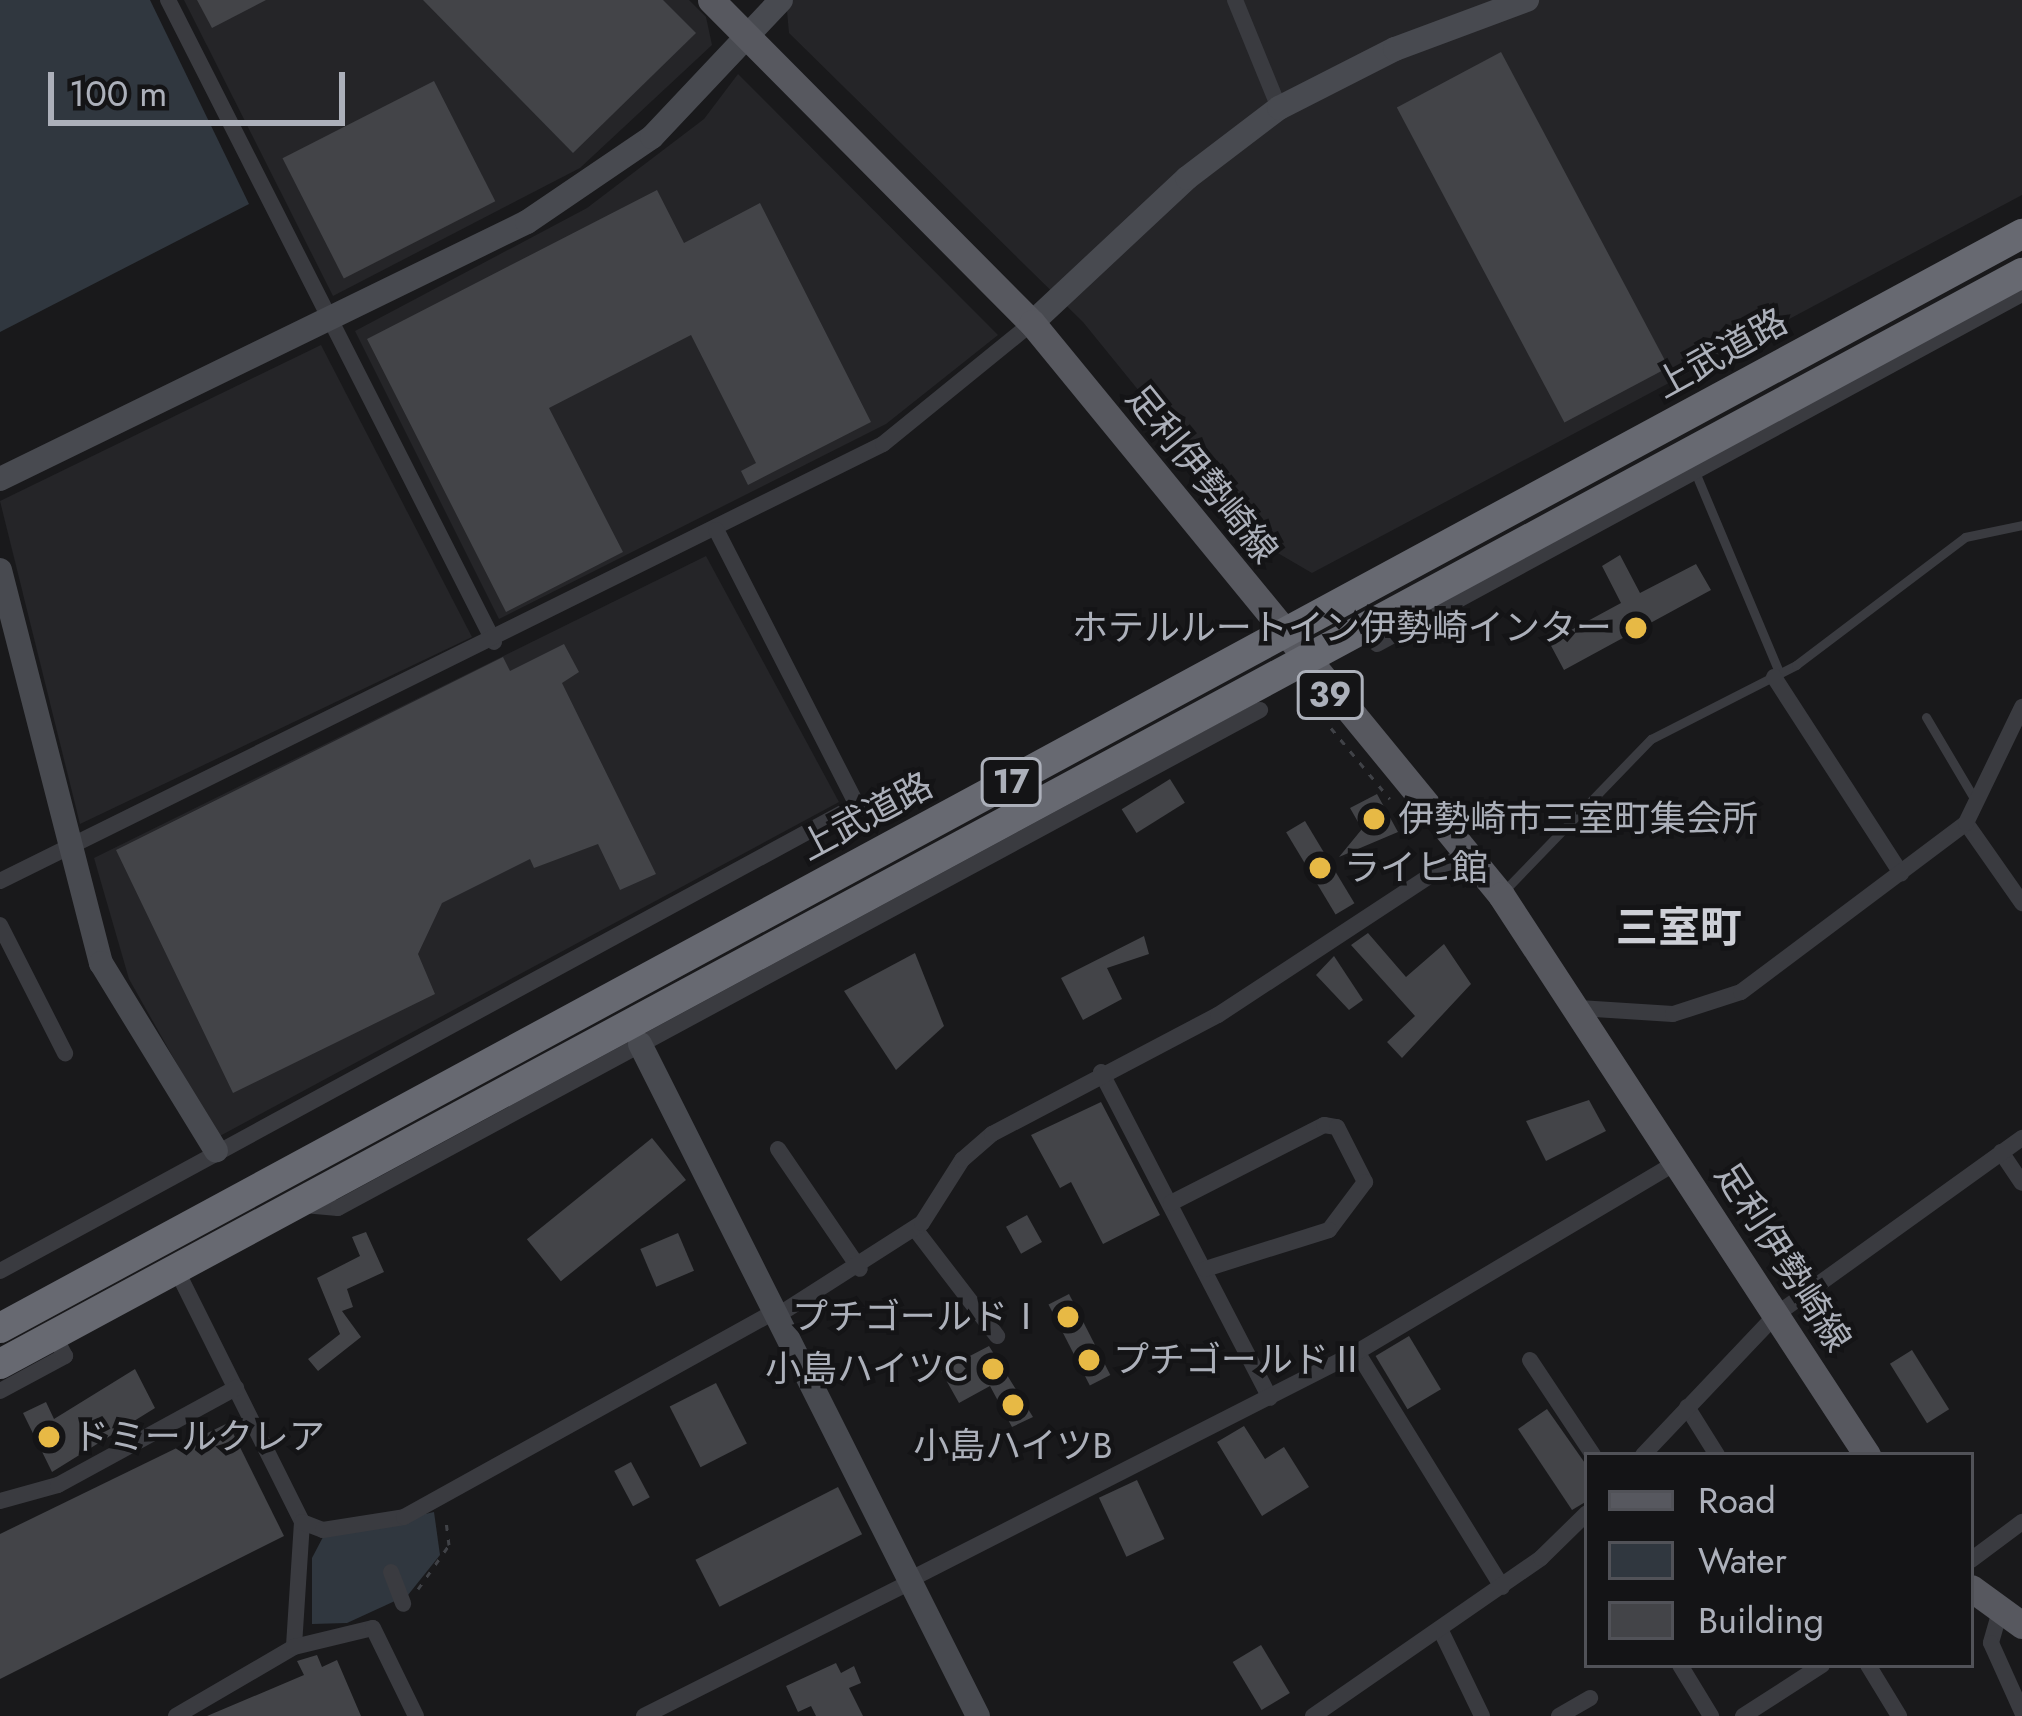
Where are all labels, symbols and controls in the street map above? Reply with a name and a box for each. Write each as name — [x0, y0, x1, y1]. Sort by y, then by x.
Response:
scale bar — [54, 48, 351, 122]
text: 100 m — [69, 67, 167, 119]
street label: 上武道路 — [1648, 299, 1794, 407]
street label: 足利伊勢崎線 — [1117, 376, 1287, 572]
place label: ホテルルートイン伊勢崎インター — [1072, 606, 1612, 650]
marker: ホテルルートイン伊勢崎インター — [1623, 615, 1649, 641]
road number: 39 — [1294, 668, 1366, 722]
road number: 17 — [978, 755, 1044, 809]
street label: 上武道路 — [792, 763, 940, 869]
place label: 伊勢崎市三室町集会所 — [1398, 797, 1758, 841]
marker: 伊勢崎市三室町集会所 — [1361, 806, 1387, 832]
place label: ライヒ館 — [1344, 846, 1488, 890]
marker: ライヒ館 — [1307, 855, 1333, 881]
district label: 三室町 — [1616, 903, 1742, 953]
street label: 足利伊勢崎線 — [1706, 1155, 1860, 1359]
place label: プチゴールドⅠ — [792, 1295, 1044, 1339]
marker: プチゴールドⅠ — [1055, 1304, 1081, 1330]
place label: プチゴールドⅡ — [1113, 1338, 1365, 1382]
place label: 小島ハイツC — [764, 1347, 969, 1391]
marker: プチゴールドⅡ — [1076, 1347, 1102, 1373]
marker: 小島ハイツC — [980, 1356, 1006, 1382]
marker: 小島ハイツB — [1000, 1392, 1026, 1418]
place label: ドミールクレア — [73, 1415, 325, 1459]
marker: ドミールクレア — [36, 1424, 62, 1450]
place label: 小島ハイツB — [913, 1424, 1113, 1468]
legend — [1584, 1452, 1974, 1668]
text: Road — [1698, 1474, 1776, 1526]
text: Water — [1698, 1534, 1787, 1586]
text: Building — [1698, 1594, 1824, 1646]

